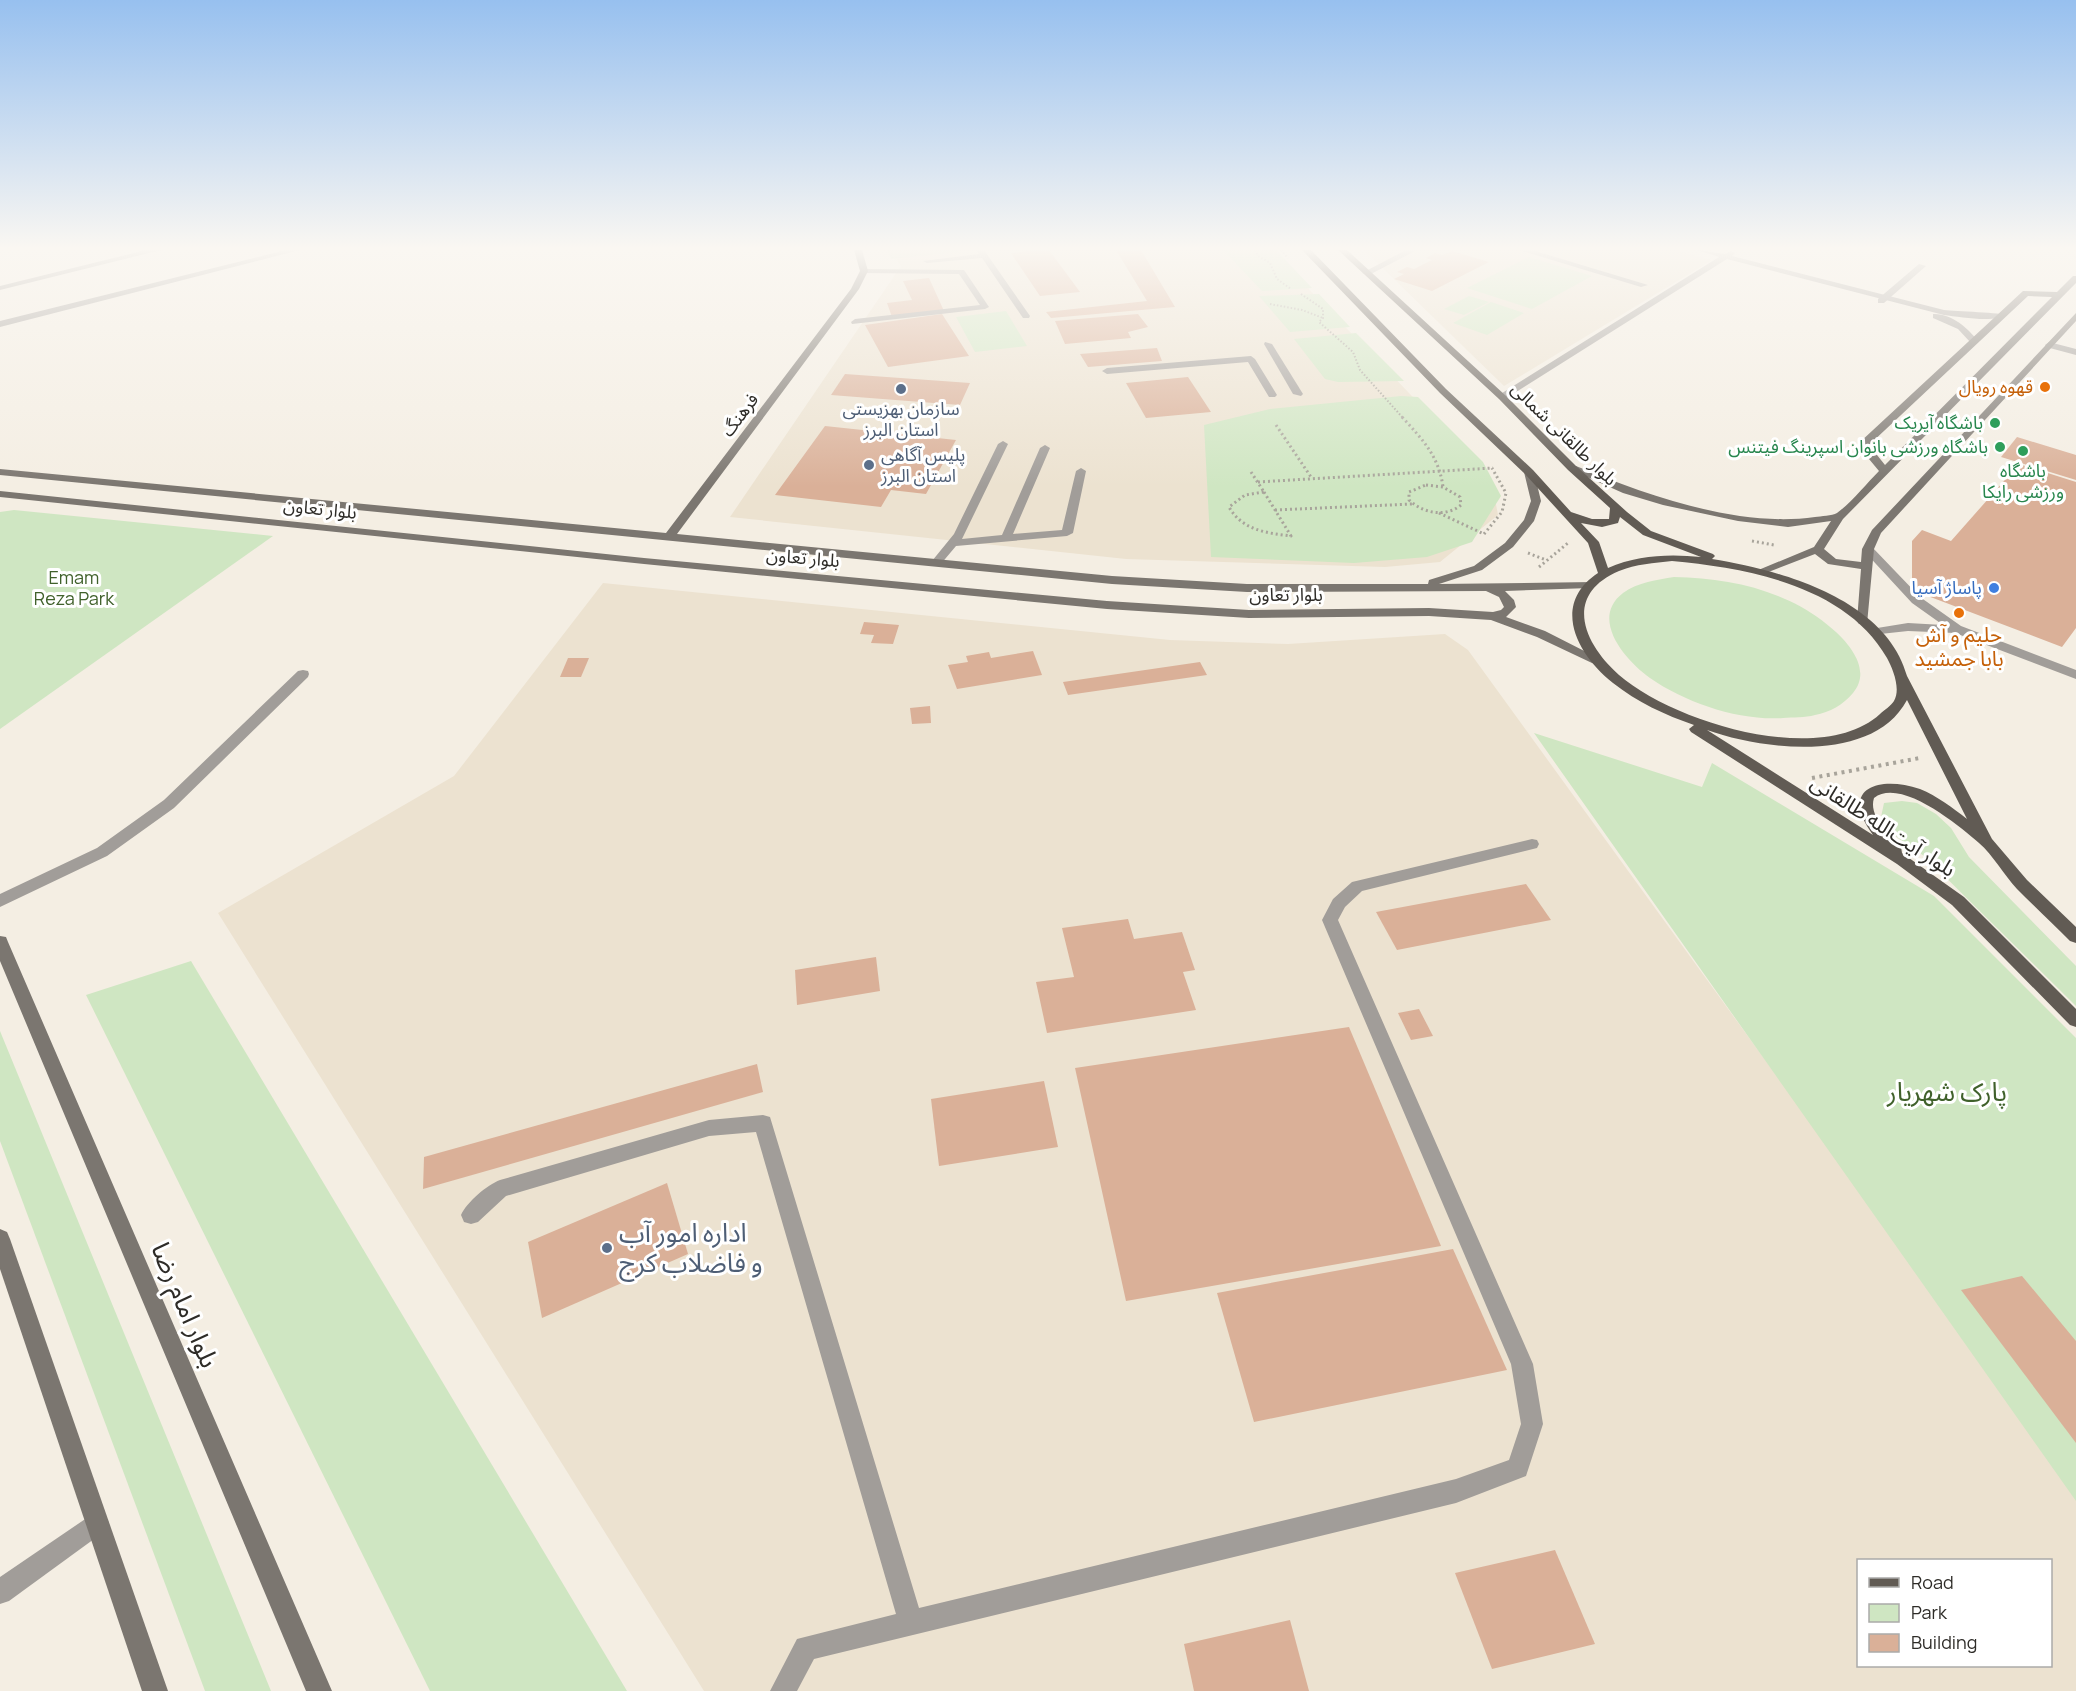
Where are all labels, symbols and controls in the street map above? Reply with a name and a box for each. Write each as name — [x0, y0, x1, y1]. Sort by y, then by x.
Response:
place label: قهوه رویال — [1959, 374, 2033, 398]
street label: بلوار طالقانی شمالی — [1506, 376, 1623, 490]
marker: قهوه رویال — [2038, 380, 2052, 394]
marker: سازمان بهزیستی استان البرز — [894, 382, 908, 396]
street label: فرهنگ — [715, 388, 763, 441]
place label: سازمان بهزیستی استان البرز — [842, 396, 960, 441]
place label: باشگاه آیریک — [1894, 410, 1983, 434]
marker: باشگاه آیریک — [1988, 416, 2002, 430]
place label: باشگاه ورزشی بانوان اسپرینگ فیتنس — [1728, 434, 1988, 458]
marker: باشگاه ورزشی بانوان اسپرینگ فیتنس — [1993, 440, 2007, 454]
place label: پلیس آگاهی استان البرز — [880, 442, 965, 487]
marker: باشگاه ورزشی رایکا — [2016, 444, 2030, 458]
marker: پلیس آگاهی استان البرز — [862, 458, 876, 472]
place label: باشگاه ورزشی رایکا — [1982, 458, 2064, 503]
street label: بلوار تعاون — [282, 492, 358, 524]
street label: بلوار تعاون — [765, 542, 841, 572]
park label: Emam Reza Park — [34, 565, 115, 610]
place label: پاساژ آسیا — [1912, 575, 1982, 599]
marker: پاساژ آسیا — [1987, 581, 2001, 595]
street label: بلوار تعاون — [1249, 582, 1323, 606]
marker: حلیم و آش بابا جمشید — [1952, 606, 1966, 620]
place label: حلیم و آش بابا جمشید — [1914, 620, 2004, 672]
street label: بلوار آیت‌الله طالقانی — [1806, 768, 1961, 883]
park label: پارک شهریار — [1886, 1073, 2007, 1109]
place label: اداره امور آب و فاضلاب کرج — [619, 1214, 763, 1282]
street label: بلوار امام رضا — [141, 1236, 228, 1374]
marker: اداره امور آب و فاضلاب کرج — [600, 1241, 614, 1255]
legend — [1857, 1559, 2052, 1667]
text: Road — [1911, 1570, 1954, 1594]
text: Park — [1911, 1600, 1948, 1624]
text: Building — [1911, 1630, 1977, 1654]

